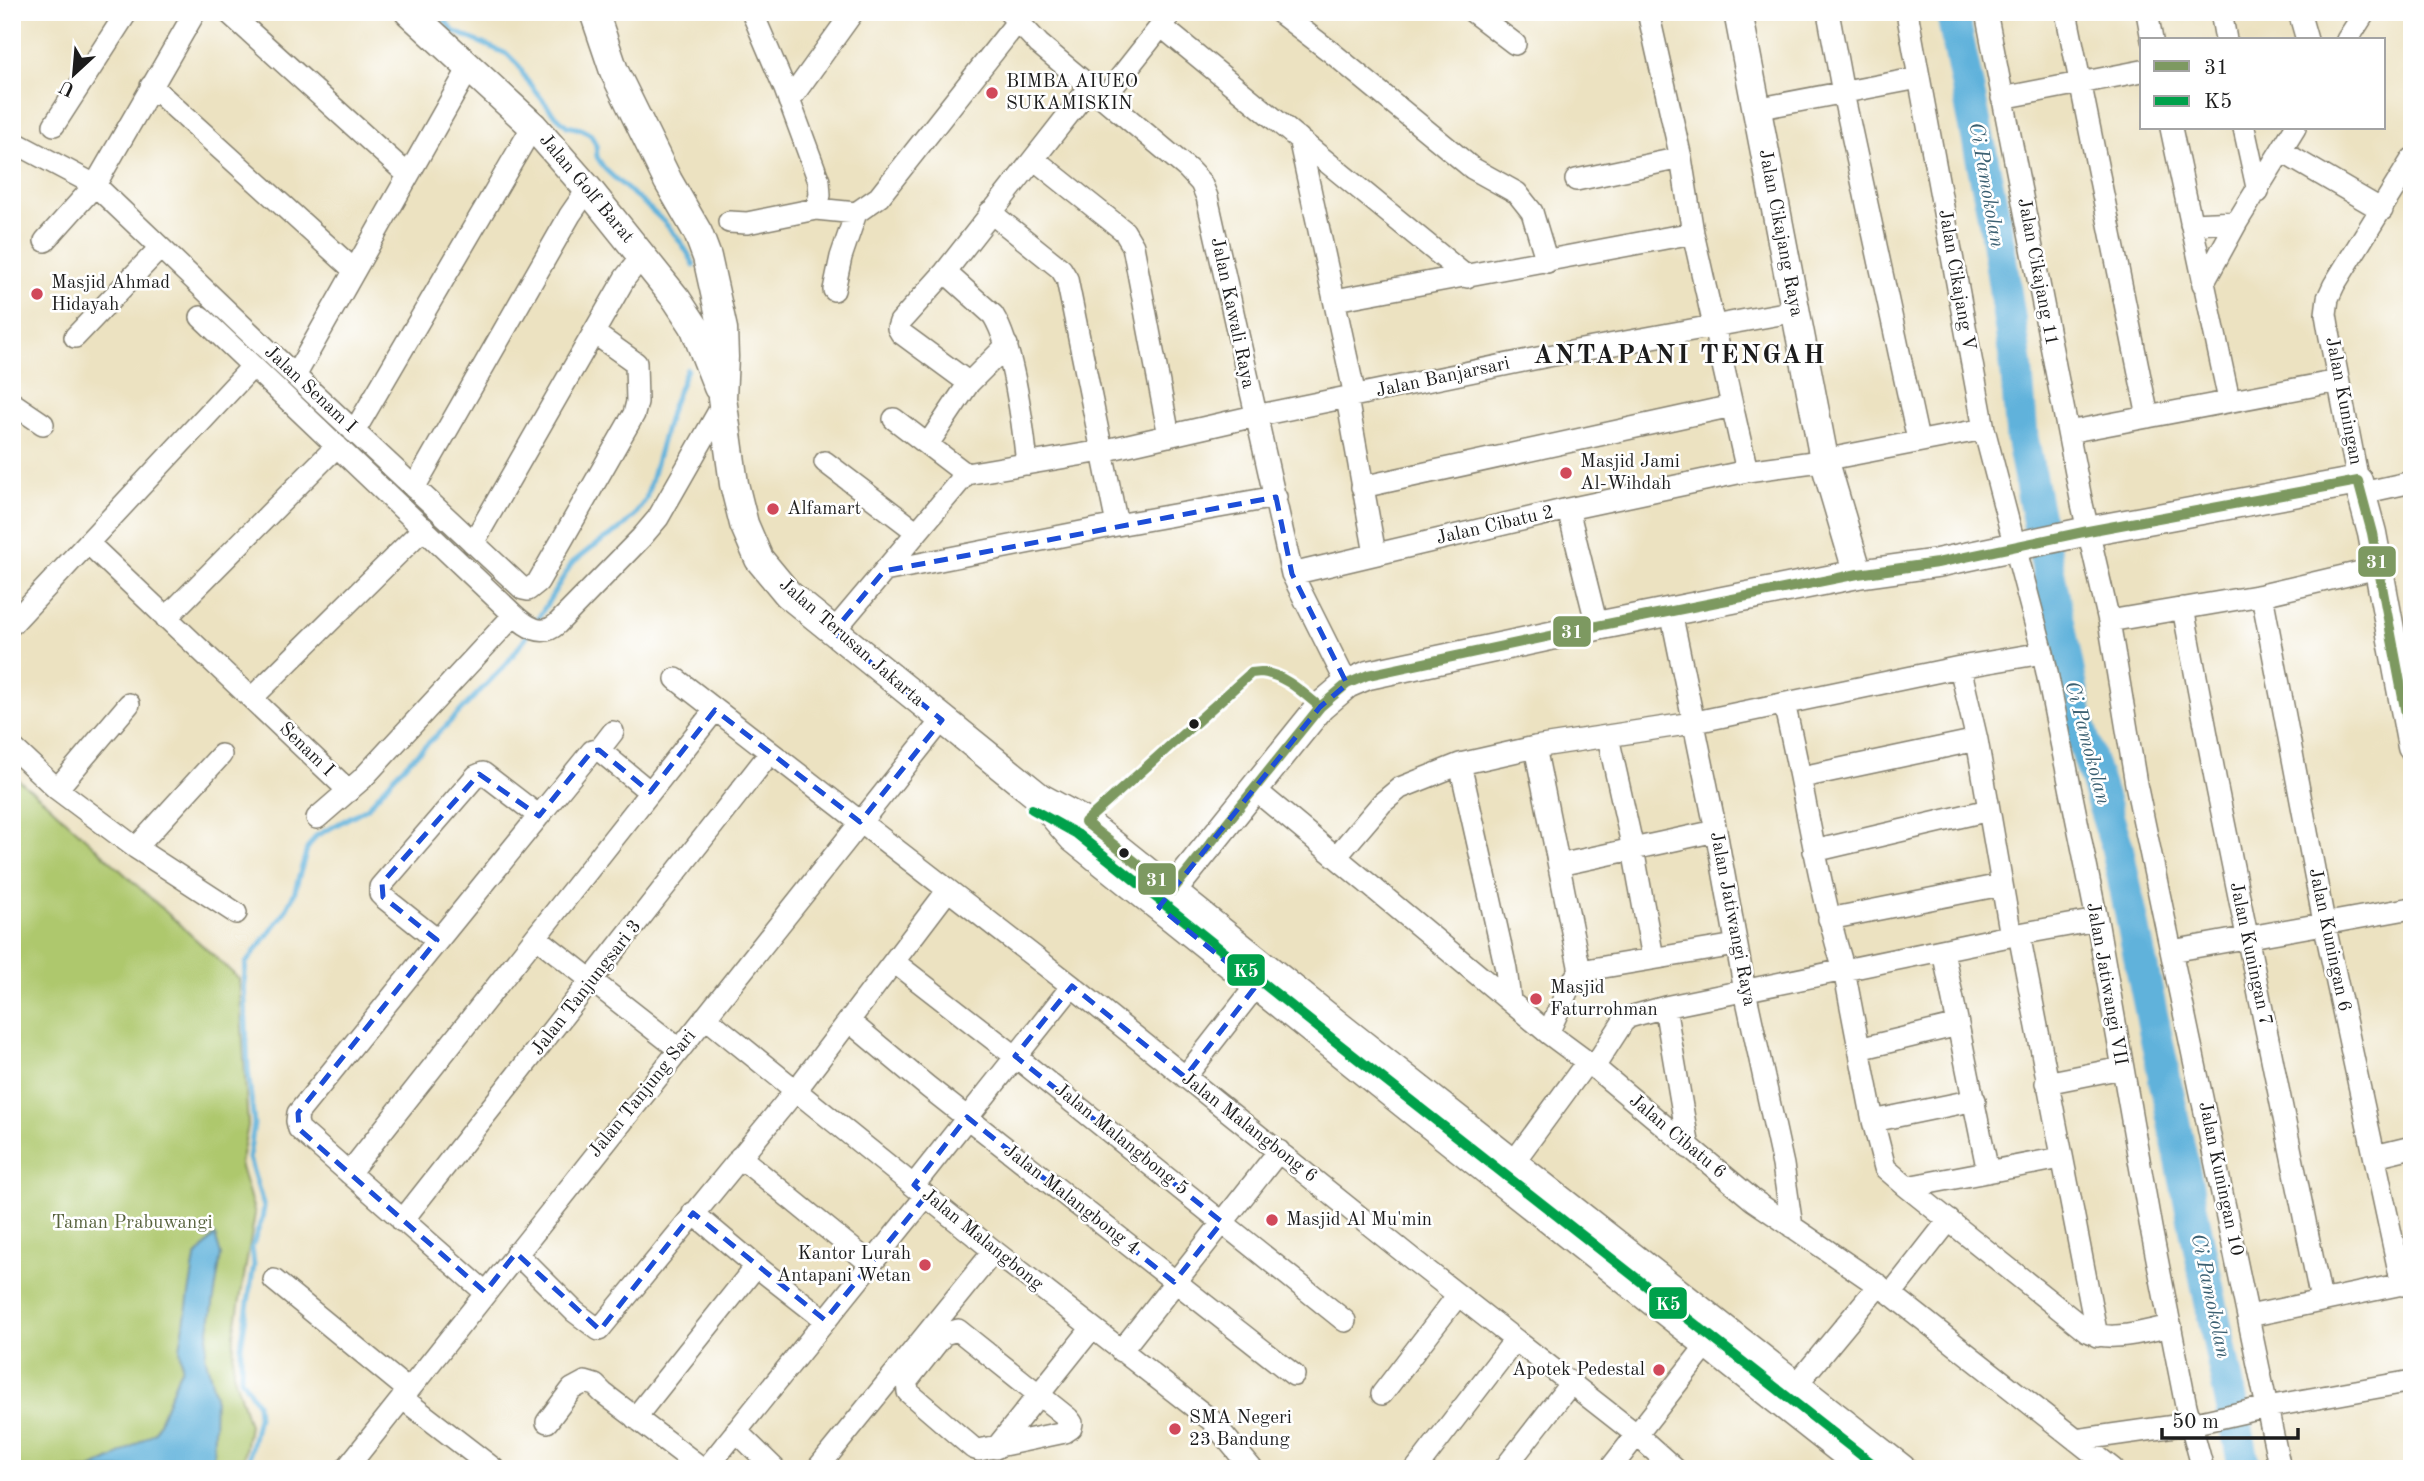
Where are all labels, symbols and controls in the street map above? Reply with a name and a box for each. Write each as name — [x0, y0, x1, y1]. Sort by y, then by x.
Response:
north arrow — [38, 38, 108, 108]
legend — [2140, 38, 2386, 130]
text: 31 — [2204, 58, 2228, 79]
place label: BIMBA AIUEO SUKAMISKIN — [1006, 73, 1138, 114]
text: U — [57, 75, 79, 99]
marker: BIMBA AIUEO SUKAMISKIN — [984, 85, 1000, 101]
text: K5 — [2204, 92, 2232, 113]
water label: Ci Pamokolan — [1965, 121, 2007, 249]
street label: Jalan Golf Barat — [535, 131, 637, 247]
street label: Jalan Cikajang Raya — [1754, 148, 1806, 319]
street label: Jalan Cikajang 11 — [2013, 196, 2061, 348]
street label: Jalan Cikajang V — [1934, 208, 1978, 352]
street label: Jalan Kawali Raya — [1207, 236, 1257, 391]
place label: Masjid Ahmad Hidayah — [51, 274, 170, 315]
marker: Masjid Ahmad Hidayah — [29, 286, 45, 302]
street label: Jalan Kuningan — [2321, 335, 2365, 467]
street label: Jalan Senam I — [260, 343, 360, 437]
district label: ANTAPANI TENGAH — [1533, 343, 1827, 369]
street label: Jalan Banjarsari — [1374, 355, 1512, 401]
place label: Masjid Jami Al-Wihdah — [1580, 453, 1680, 494]
marker: Masjid Jami Al-Wihdah — [1558, 465, 1574, 481]
place label: Alfamart — [787, 500, 861, 519]
marker: Alfamart — [765, 501, 781, 517]
street label: Jalan Cibatu 2 — [1434, 503, 1556, 549]
line badge: 31 — [2357, 545, 2397, 578]
text: 31 — [2366, 554, 2388, 573]
street label: Jalan Terusan Jakarta — [775, 575, 927, 711]
line badge: 31 — [1552, 615, 1592, 648]
text: 31 — [1561, 624, 1583, 643]
water label: Ci Pamokolan — [2060, 679, 2114, 807]
unlabelled marker — [1187, 717, 1201, 731]
street label: Senam I — [275, 720, 337, 780]
street label: Jalan Jatiwangi Raya — [1706, 830, 1758, 1008]
unlabelled marker — [1117, 846, 1131, 860]
line badge: 31 — [1137, 862, 1177, 896]
street label: Jalan Kuningan 6 — [2305, 867, 2353, 1013]
text: 31 — [1146, 872, 1168, 891]
street label: Jalan Kuningan 7 — [2226, 881, 2274, 1027]
street label: Jalan Jatiwangi VII — [2082, 901, 2130, 1067]
street label: Jalan Tanjungsari 3 — [529, 917, 645, 1059]
line badge: K5 — [1226, 953, 1266, 987]
text: K5 — [1233, 963, 1259, 982]
place label: Masjid Faturrohman — [1550, 979, 1658, 1020]
marker: Masjid Faturrohman — [1528, 991, 1544, 1007]
street label: Jalan Tanjung Sari — [586, 1027, 700, 1161]
street label: Jalan Malangbong 6 — [1178, 1069, 1320, 1187]
street label: Jalan Malangbong 5 — [1050, 1080, 1192, 1200]
street label: Jalan Cibatu 6 — [1625, 1091, 1729, 1183]
street label: Jalan Kuningan 10 — [2194, 1100, 2246, 1258]
street label: Jalan Malangbong 4 — [1000, 1141, 1142, 1259]
street label: Jalan Malangbong — [918, 1185, 1047, 1295]
place label: Masjid Al Mu'min — [1286, 1211, 1432, 1230]
marker: Masjid Al Mu'min — [1264, 1212, 1280, 1228]
park label: Taman Prabuwangi — [51, 1214, 213, 1233]
water label: Ci Pamokolan — [2187, 1232, 2233, 1360]
place label: Kantor Lurah Antapani Wetan — [777, 1245, 911, 1286]
marker: Kantor Lurah Antapani Wetan — [917, 1257, 933, 1273]
line badge: K5 — [1648, 1286, 1688, 1320]
text: K5 — [1655, 1296, 1681, 1315]
place label: Apotek Pedestal — [1512, 1361, 1645, 1380]
marker: Apotek Pedestal — [1651, 1362, 1667, 1378]
scale bar — [2162, 1397, 2298, 1441]
place label: SMA Negeri 23 Bandung — [1189, 1409, 1292, 1450]
text: 50 m — [2172, 1412, 2219, 1433]
marker: SMA Negeri 23 Bandung — [1167, 1421, 1183, 1437]

